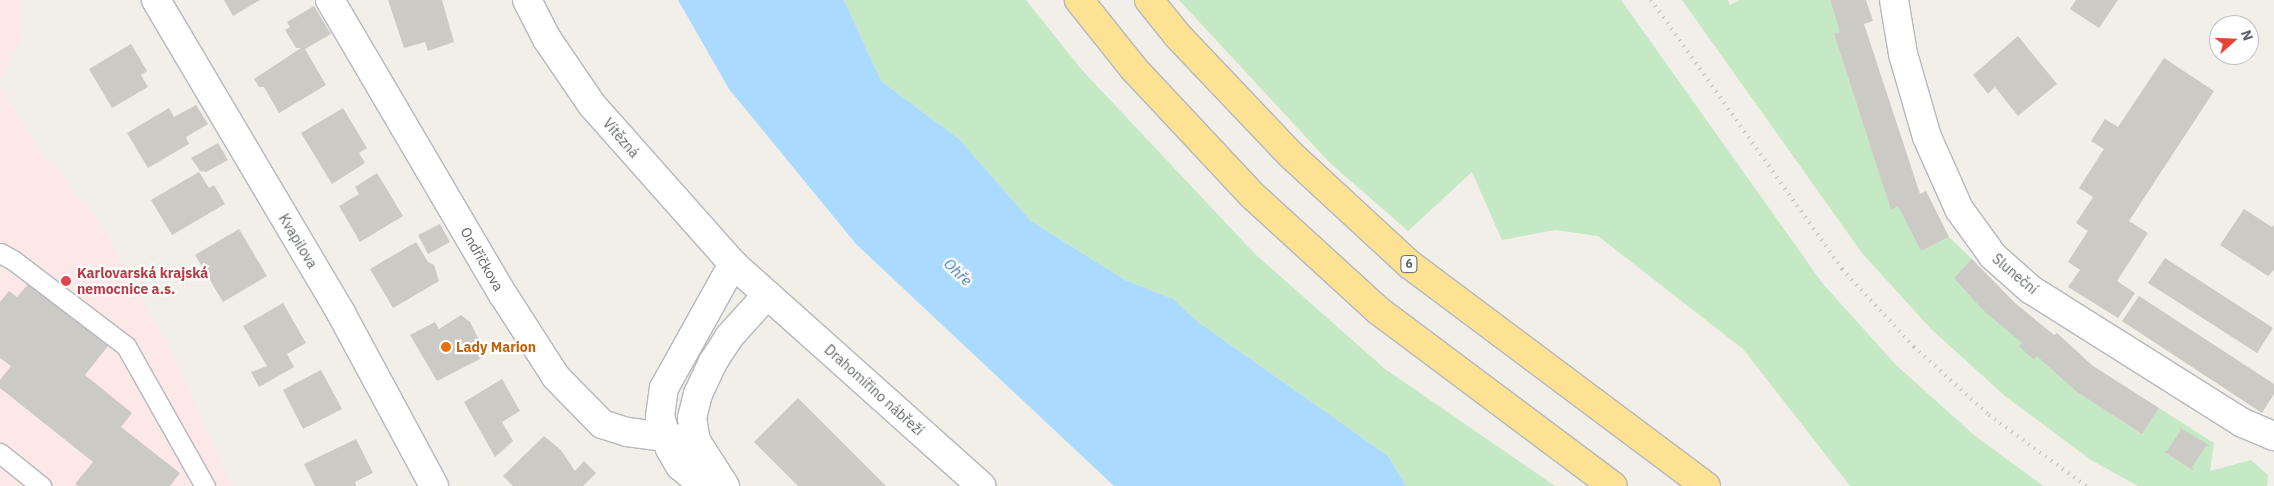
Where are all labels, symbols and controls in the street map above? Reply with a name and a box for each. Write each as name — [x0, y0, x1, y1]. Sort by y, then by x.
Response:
north arrow — [2209, 15, 2259, 65]
text: N — [2237, 27, 2257, 43]
street label: Vítězná — [599, 115, 643, 161]
street label: Kvapilova — [275, 211, 321, 271]
street label: Ondříčkova — [457, 224, 507, 294]
street label: Sluneční — [1989, 250, 2041, 298]
road number: 6 — [1400, 254, 1418, 274]
water label: Ohře — [940, 255, 976, 289]
place label: Karlovarská krajská nemocnice a.s. — [77, 265, 208, 298]
marker: Karlovarská krajská nemocnice a.s. — [59, 274, 73, 288]
place label: Lady Marion — [456, 339, 536, 355]
marker: Lady Marion — [440, 341, 452, 353]
street label: Drahomířino nábřeží — [821, 341, 927, 439]

